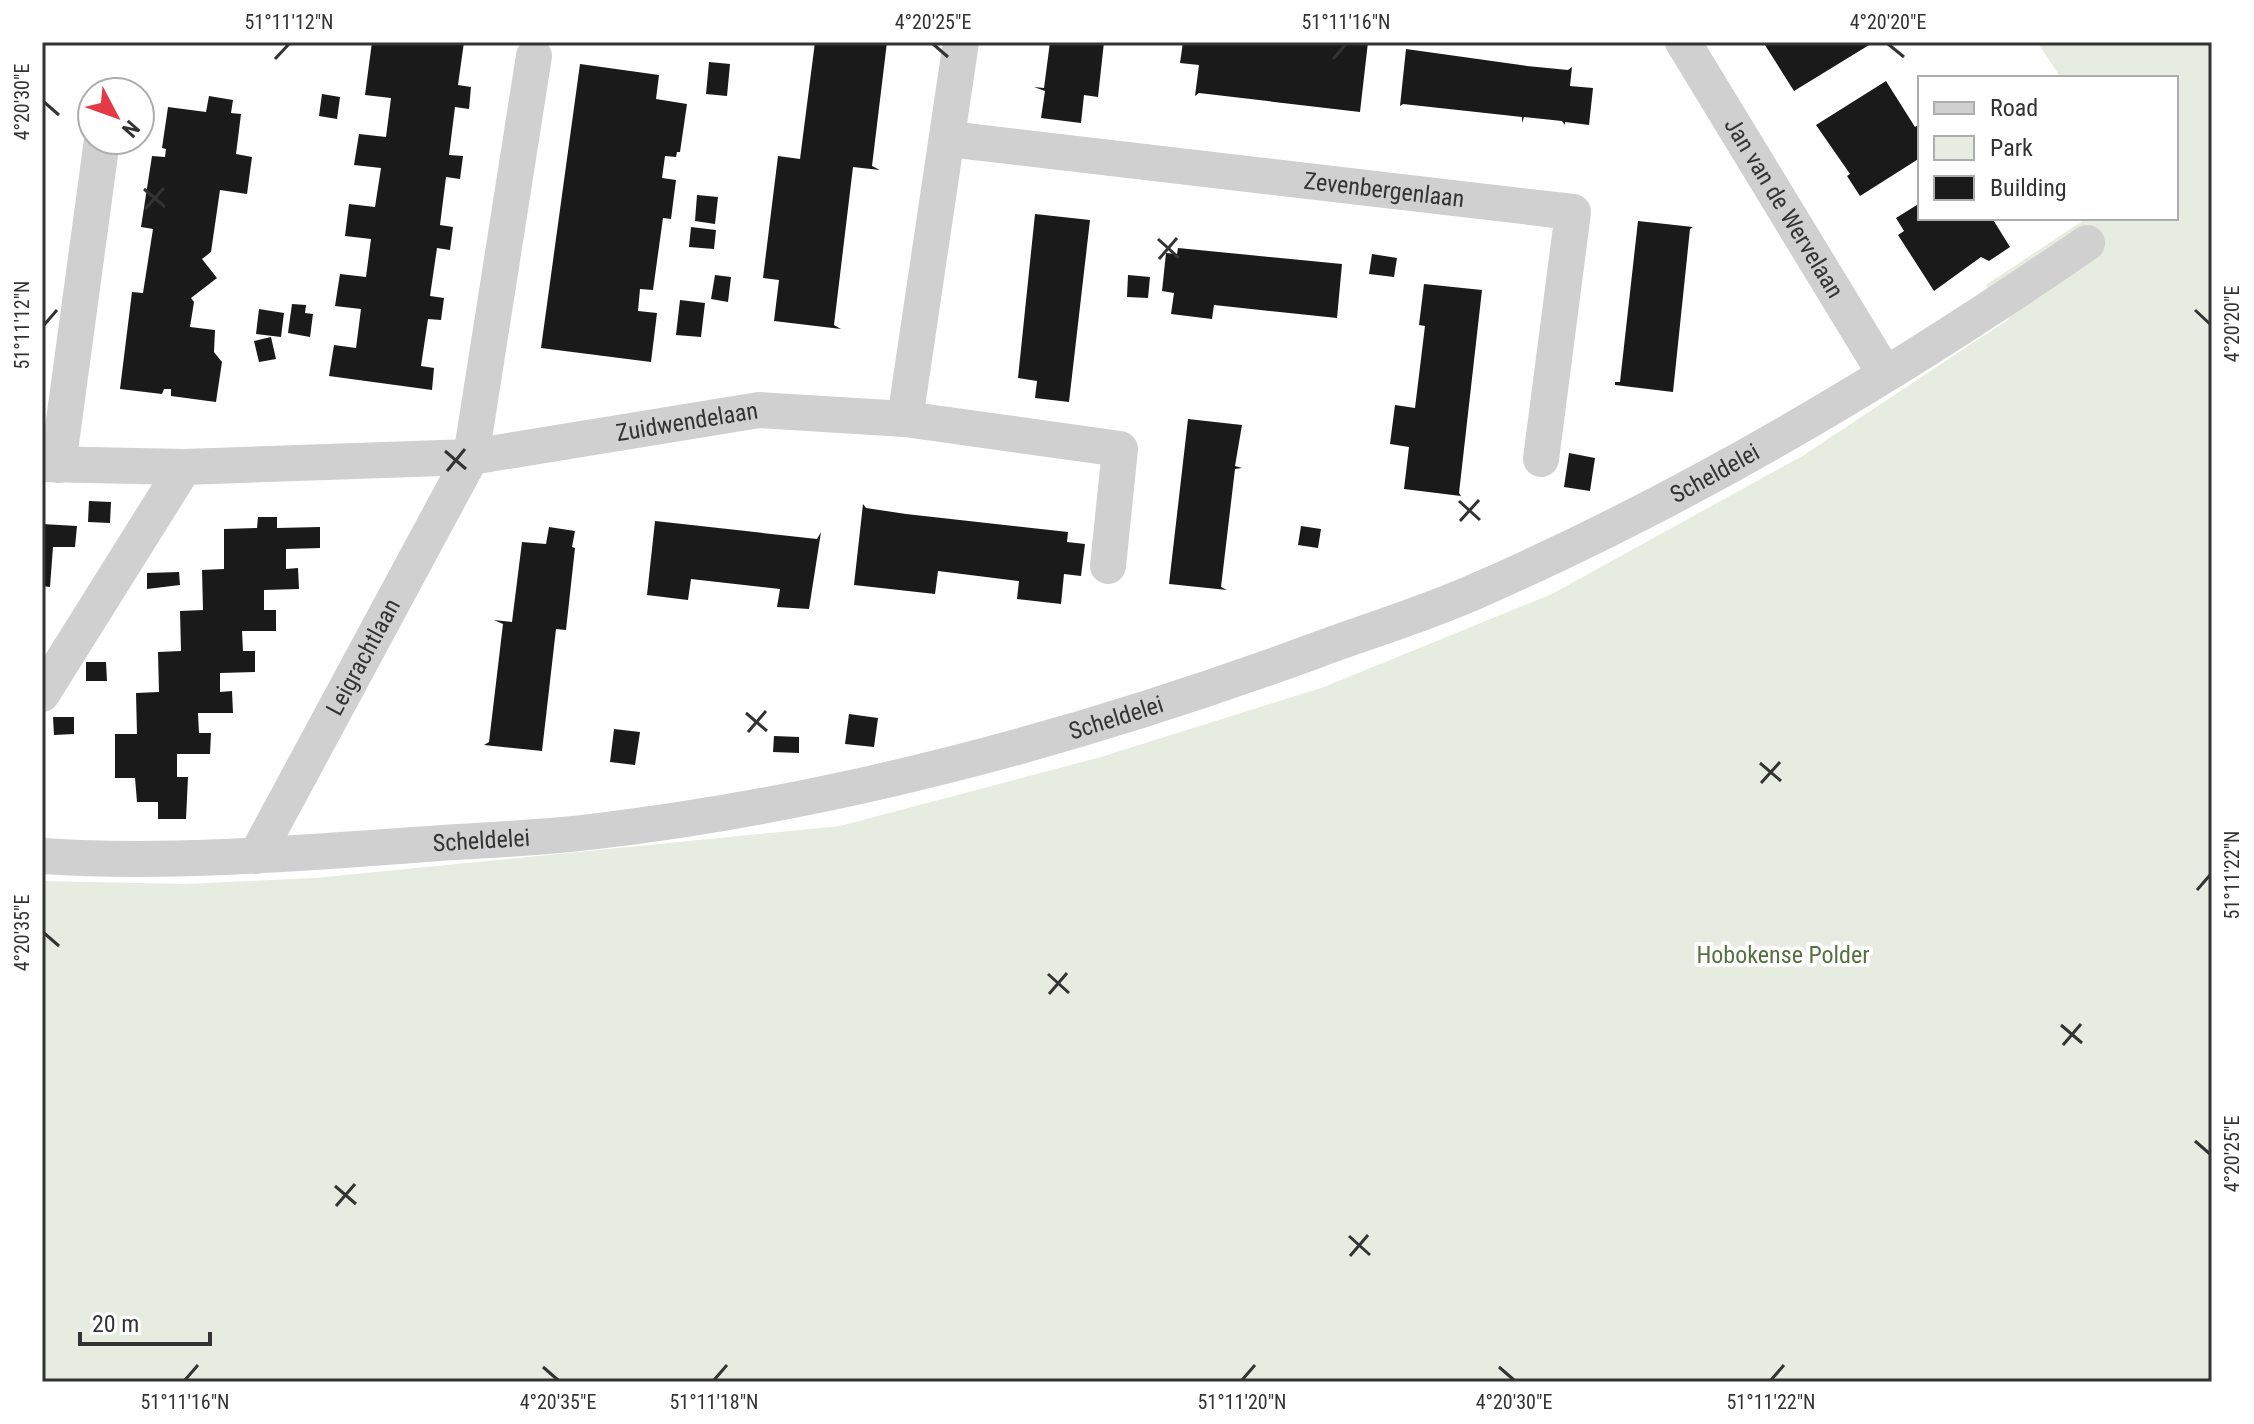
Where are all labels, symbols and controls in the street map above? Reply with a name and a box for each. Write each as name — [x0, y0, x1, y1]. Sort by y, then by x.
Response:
text: 51°11'12"N — [244, 10, 334, 34]
text: 4°20'25"E — [895, 10, 971, 34]
text: 51°11'16"N — [1301, 10, 1391, 34]
text: 4°20'20"E — [1850, 10, 1926, 34]
text: 4°20'30"E — [10, 64, 34, 140]
north arrow — [76, 76, 156, 156]
legend — [1918, 76, 2178, 220]
text: Road — [1990, 94, 2038, 122]
street label: Jan van de Wervelaan — [1718, 113, 1849, 303]
text: N — [117, 116, 145, 142]
text: Park — [1990, 134, 2033, 162]
street label: Zevenbergenlaan — [1302, 167, 1466, 213]
text: Building — [1990, 174, 2067, 202]
text: 51°11'12"N — [10, 280, 34, 370]
text: 4°20'20"E — [2220, 286, 2244, 362]
street label: Zuidwendelaan — [614, 396, 760, 447]
street label: Scheldelei — [1665, 438, 1764, 509]
street label: Leigrachtlaan — [320, 594, 406, 720]
street label: Scheldelei — [1066, 690, 1167, 745]
street label: Scheldelei — [432, 824, 531, 857]
text: 51°11'22"N — [2220, 830, 2244, 920]
text: 4°20'35"E — [10, 895, 34, 971]
park label: Hobokense Polder — [1696, 941, 1870, 969]
text: 4°20'25"E — [2220, 1116, 2244, 1192]
scale bar — [80, 1296, 210, 1346]
text: 20 m — [92, 1310, 139, 1338]
text: 51°11'16"N — [140, 1390, 230, 1414]
text: 4°20'35"E — [520, 1390, 596, 1414]
text: 51°11'18"N — [669, 1390, 759, 1414]
text: 51°11'20"N — [1197, 1390, 1287, 1414]
text: 4°20'30"E — [1476, 1390, 1552, 1414]
text: 51°11'22"N — [1726, 1390, 1816, 1414]

